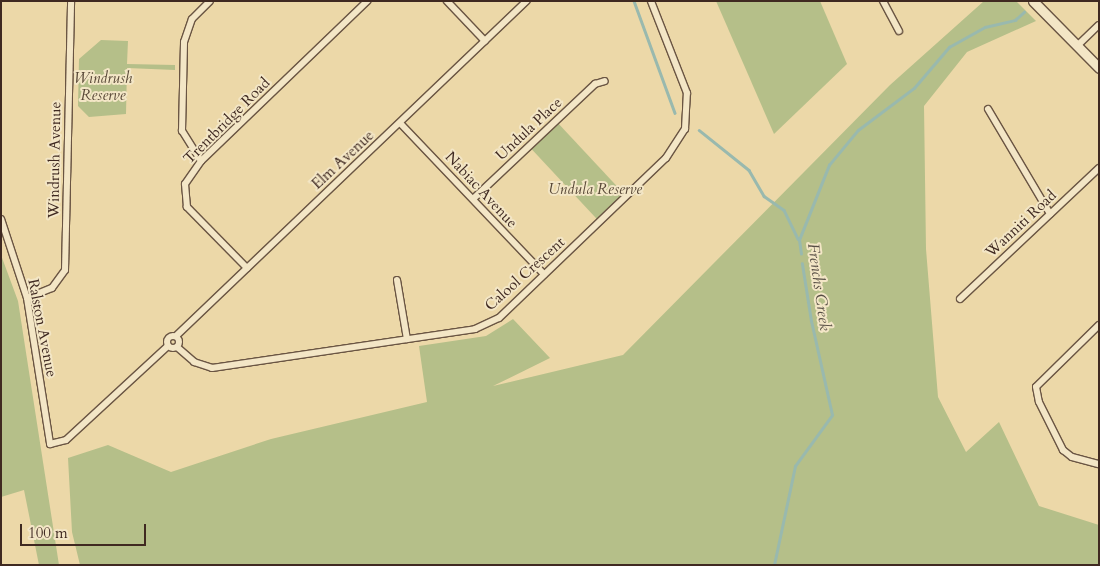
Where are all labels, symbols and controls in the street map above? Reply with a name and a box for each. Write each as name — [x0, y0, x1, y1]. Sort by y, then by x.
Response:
park label: Windrush Reserve — [74, 69, 132, 104]
street label: Trentbridge Road — [180, 74, 274, 168]
street label: Undula Place — [492, 94, 566, 164]
street label: Windrush Avenue — [45, 101, 65, 219]
street label: Elm Avenue — [308, 127, 378, 193]
street label: Nabiac Avenue — [441, 148, 521, 232]
park label: Undula Reserve — [548, 181, 642, 199]
street label: Wanniti Road — [982, 187, 1060, 261]
street label: Calool Crescent — [481, 233, 569, 315]
water label: Frenchs Creek — [803, 242, 835, 332]
street label: Ralston Avenue — [24, 277, 60, 379]
scale bar — [22, 514, 149, 546]
text: 100 m — [28, 523, 68, 543]

